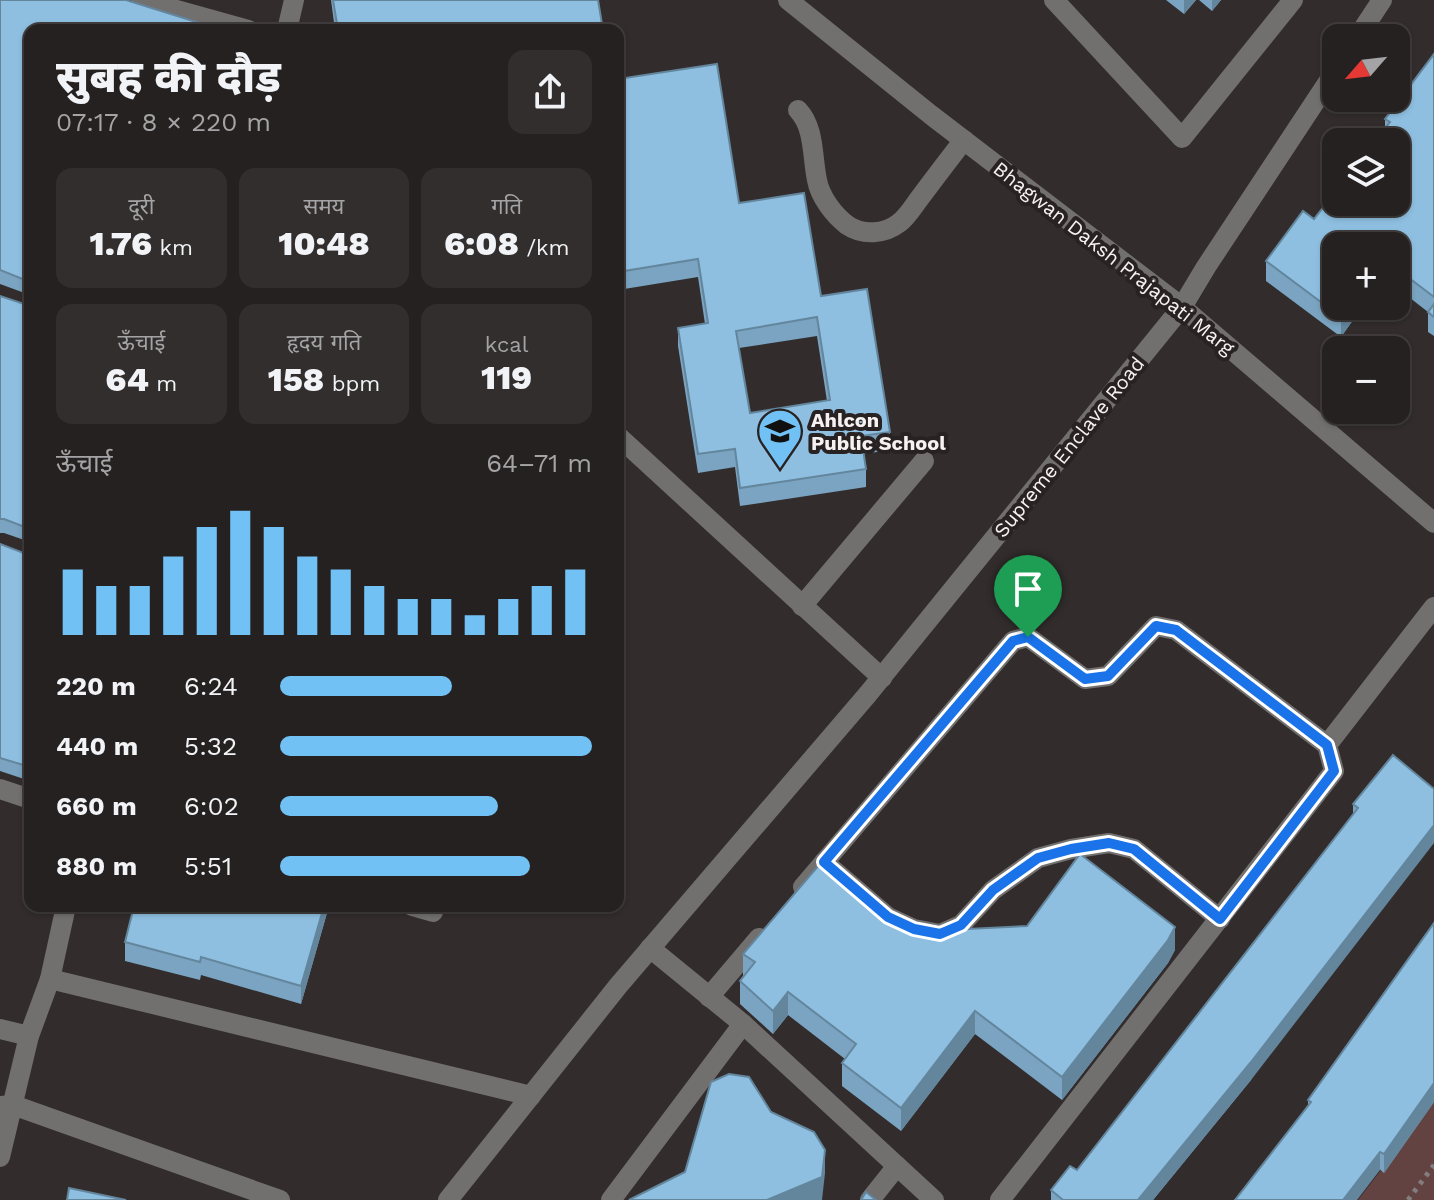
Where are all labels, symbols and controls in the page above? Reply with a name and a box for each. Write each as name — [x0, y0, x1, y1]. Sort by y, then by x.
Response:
north arrow — [1322, 24, 1410, 112]
map controls — [1322, 24, 1410, 424]
button: share — [508, 50, 592, 134]
text: सुबह की दौड़ — [56, 51, 281, 103]
text: 07:17 · 8 × 220 m — [56, 107, 271, 137]
button: layers — [1322, 128, 1410, 216]
street label: Bhagwan Daksh Prajapati Marg — [989, 156, 1240, 360]
text: दूरी — [128, 194, 155, 219]
text: समय — [304, 194, 344, 219]
text: गति — [491, 194, 522, 219]
text: 1.76 — [90, 223, 152, 263]
text: 10:48 — [278, 223, 370, 263]
text: 6:08 — [444, 223, 519, 263]
button: + — [1322, 232, 1410, 320]
text: km — [152, 235, 193, 260]
text: /km — [519, 235, 569, 260]
text: ऊँचाई — [117, 330, 165, 355]
text: हृदय गति — [287, 330, 361, 355]
text: kcal — [485, 332, 528, 357]
button: − — [1322, 336, 1410, 424]
street label: Supreme Enclave Road — [989, 352, 1149, 542]
text: 119 — [481, 357, 532, 397]
text: 64 — [105, 359, 149, 399]
text: 158 — [268, 359, 324, 399]
text: m — [149, 371, 177, 396]
text: bpm — [324, 371, 380, 396]
school or university icon: Ahlcon Public School — [756, 407, 804, 470]
place label: Ahlcon Public School — [811, 408, 946, 455]
text: ऊँचाई — [56, 448, 112, 478]
text: 64–71 m — [486, 448, 592, 478]
pin — [994, 555, 1062, 637]
icon: arrive — [1006, 567, 1050, 611]
text: 220 m — [56, 671, 136, 701]
text: 6:24 — [184, 671, 238, 701]
text: 440 m — [56, 731, 138, 761]
text: 5:32 — [184, 731, 237, 761]
text: 660 m — [56, 791, 137, 821]
text: 6:02 — [184, 791, 239, 821]
text: 880 m — [56, 851, 137, 881]
text: 5:51 — [184, 851, 232, 881]

